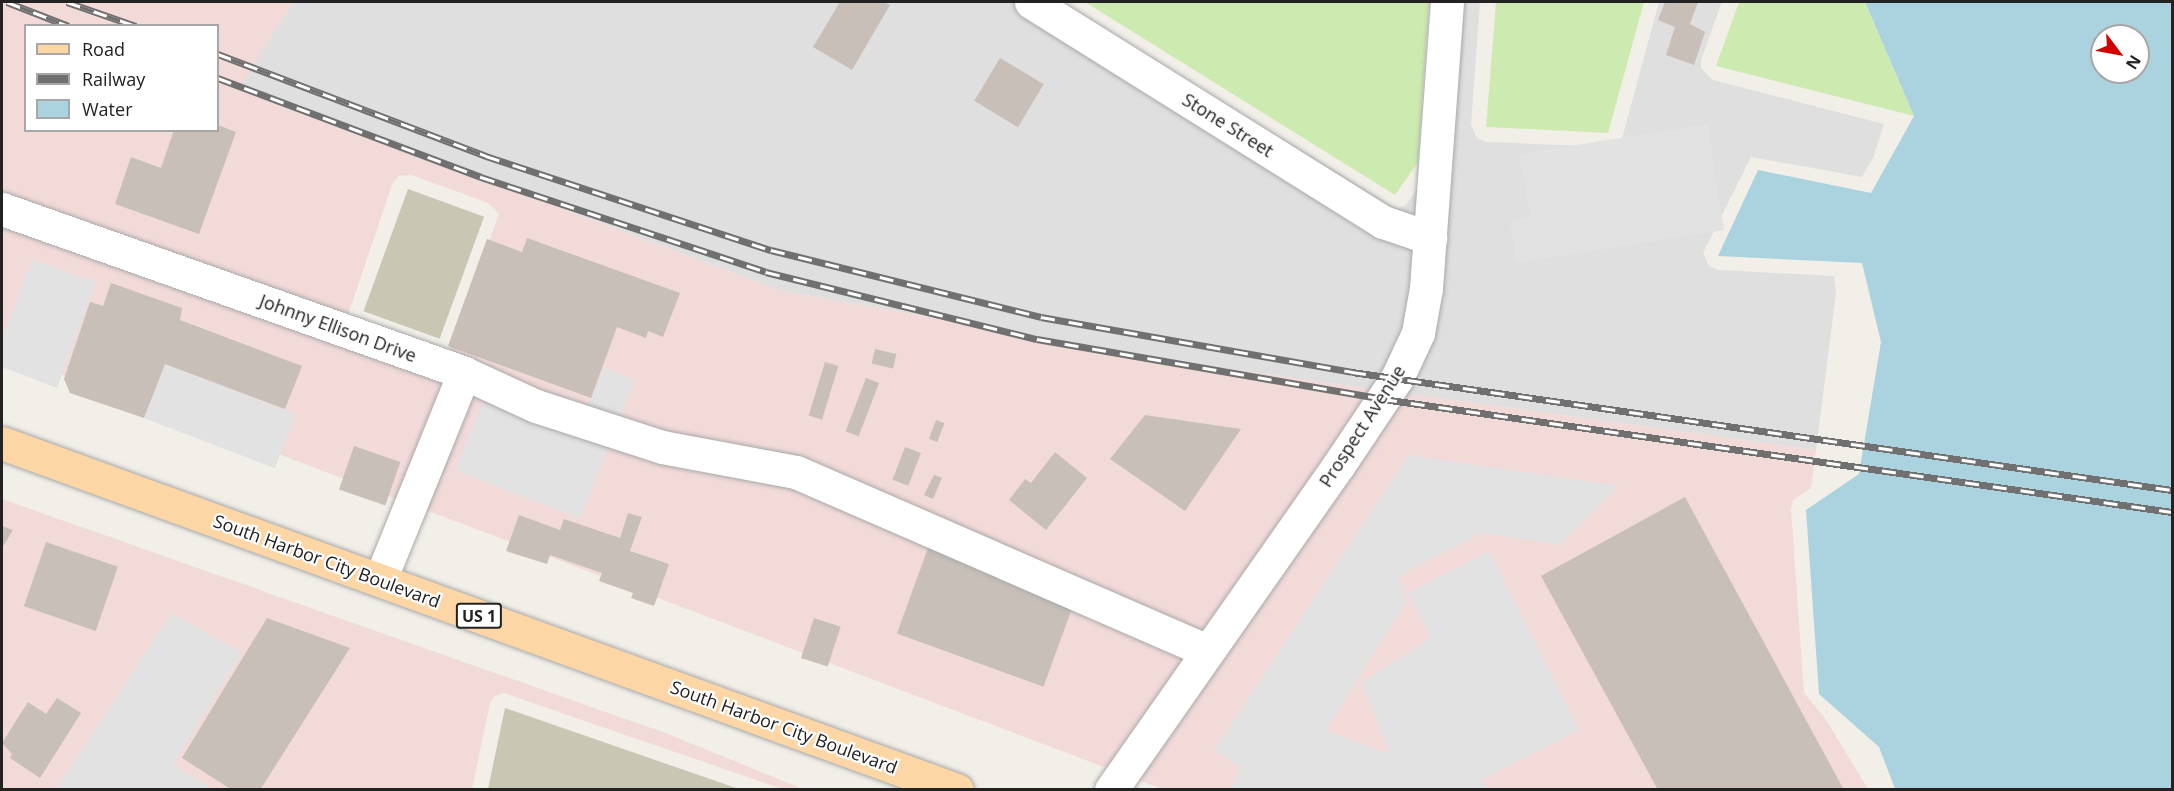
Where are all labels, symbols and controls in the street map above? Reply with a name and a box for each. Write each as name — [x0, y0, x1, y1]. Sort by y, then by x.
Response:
legend — [24, 24, 219, 132]
north arrow — [2090, 24, 2150, 84]
text: Road — [82, 37, 125, 61]
text: N — [2121, 51, 2146, 74]
text: Railway — [82, 67, 145, 91]
street label: Stone Street — [1179, 88, 1277, 162]
text: Water — [82, 97, 133, 121]
street label: Johnny Ellison Drive — [257, 290, 419, 366]
street label: Prospect Avenue — [1315, 361, 1409, 491]
street label: South Harbor City Boulevard — [211, 510, 443, 612]
road number: US 1 — [455, 603, 503, 629]
street label: South Harbor City Boulevard — [668, 676, 900, 778]

